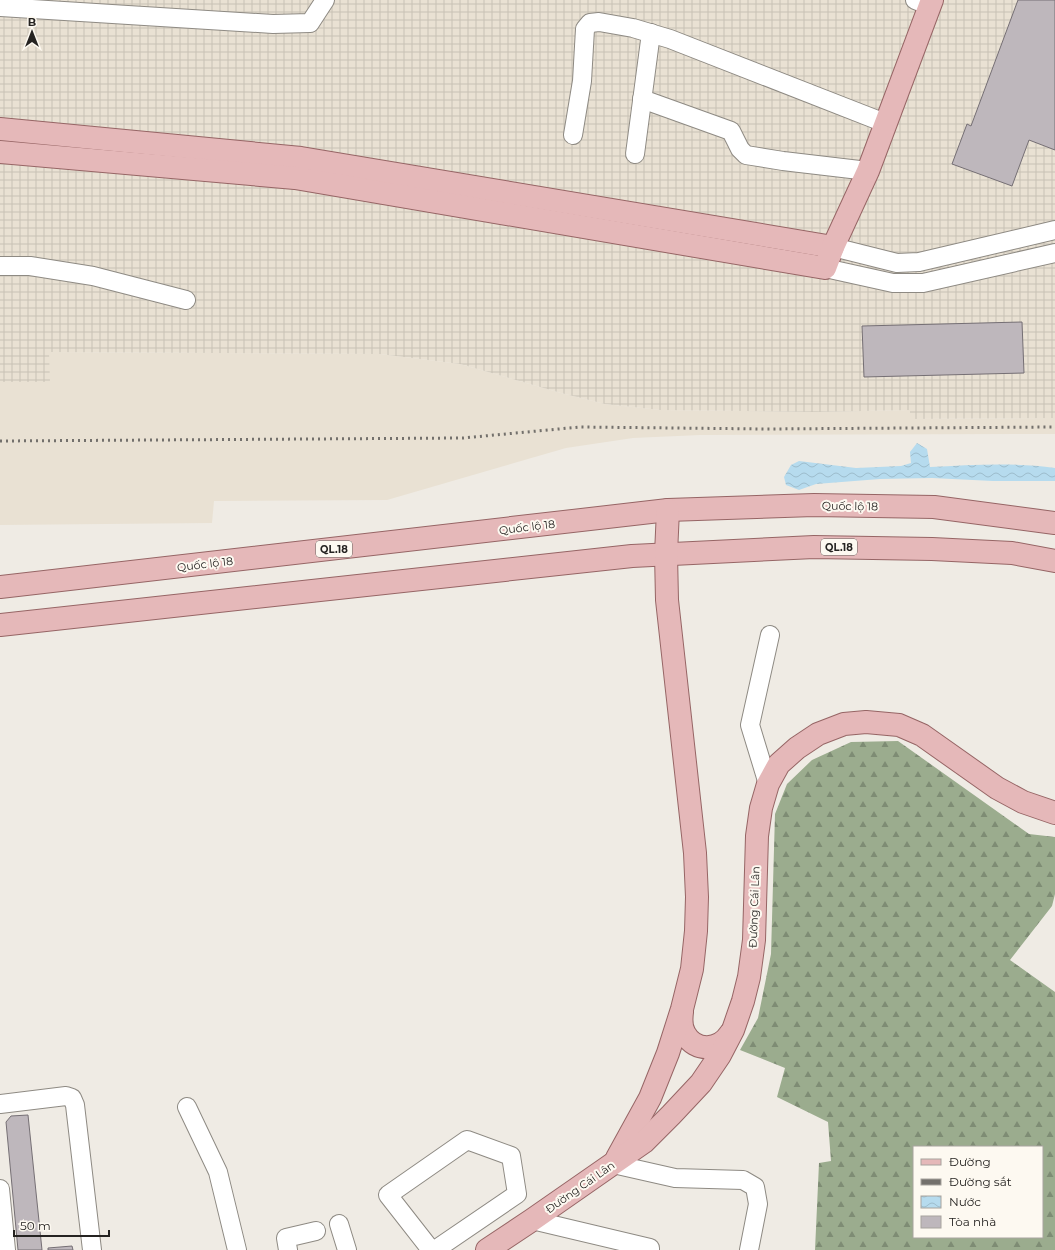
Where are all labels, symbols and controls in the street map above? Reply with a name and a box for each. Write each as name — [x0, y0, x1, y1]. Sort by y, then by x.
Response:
north arrow — [12, 12, 52, 52]
text: B — [28, 15, 36, 29]
street label: Quốc lộ 18 — [822, 499, 878, 513]
street label: Quốc lộ 18 — [498, 517, 556, 537]
road number: QL.18 — [821, 539, 857, 555]
road number: QL.18 — [316, 541, 352, 557]
street label: Quốc lộ 18 — [176, 554, 234, 574]
street label: Đường Cái Lân — [746, 866, 762, 948]
legend — [913, 1146, 1043, 1238]
text: Đường — [949, 1154, 991, 1169]
street label: Đường Cái Lân — [543, 1158, 617, 1216]
text: Đường sắt — [949, 1174, 1012, 1189]
text: Nước — [949, 1194, 981, 1209]
scale bar — [14, 1212, 109, 1238]
text: Tòa nhà — [949, 1214, 996, 1229]
text: 50 m — [20, 1218, 51, 1233]

